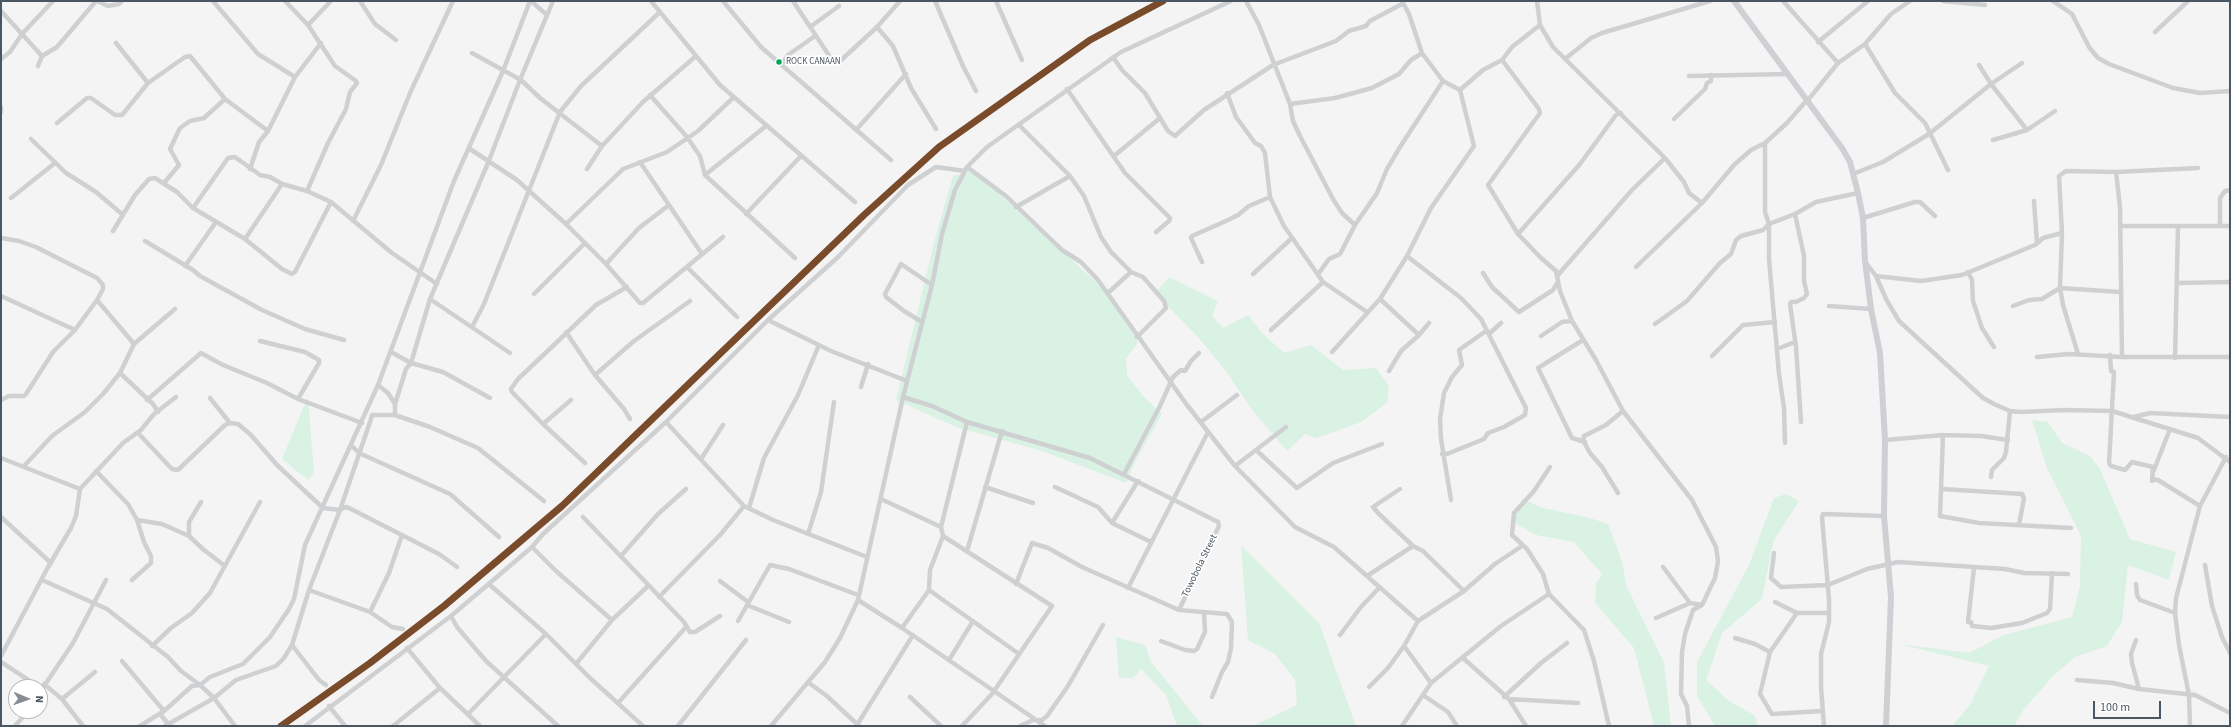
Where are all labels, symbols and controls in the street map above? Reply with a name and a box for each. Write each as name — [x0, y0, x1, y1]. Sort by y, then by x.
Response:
marker: ROCK CANAAN — [774, 57, 784, 67]
place label: ROCK CANAAN — [786, 57, 841, 67]
street label: Towobola Street — [1180, 533, 1220, 599]
north arrow — [8, 679, 48, 719]
scale bar — [2095, 693, 2163, 719]
text: N — [32, 695, 47, 703]
text: 100 m — [2100, 699, 2130, 716]

